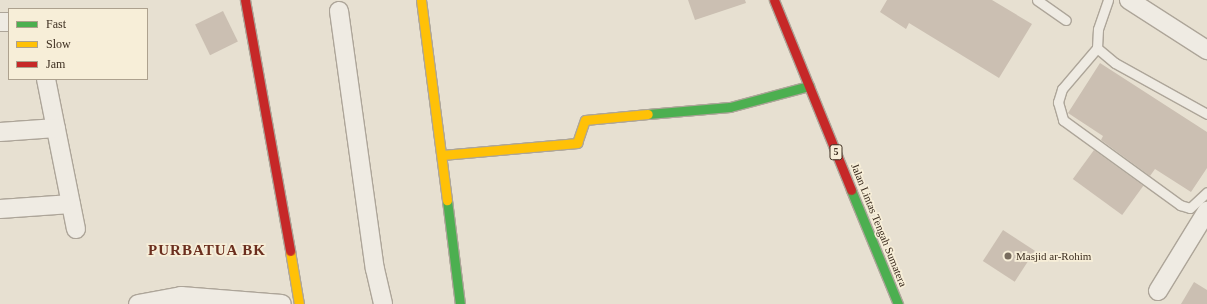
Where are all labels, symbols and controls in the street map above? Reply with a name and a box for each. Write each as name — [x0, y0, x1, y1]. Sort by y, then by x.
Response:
legend — [8, 8, 148, 80]
text: Fast — [46, 17, 66, 31]
text: Slow — [46, 37, 71, 51]
text: Jam — [46, 57, 65, 71]
road number: 5 — [829, 144, 843, 160]
street label: Jalan Lintas Tengah Sumatera — [848, 161, 910, 289]
district label: PURBATUA BK — [148, 242, 266, 260]
place label: Masjid ar-Rohim — [1016, 249, 1091, 263]
marker: Masjid ar-Rohim — [1003, 251, 1013, 261]

